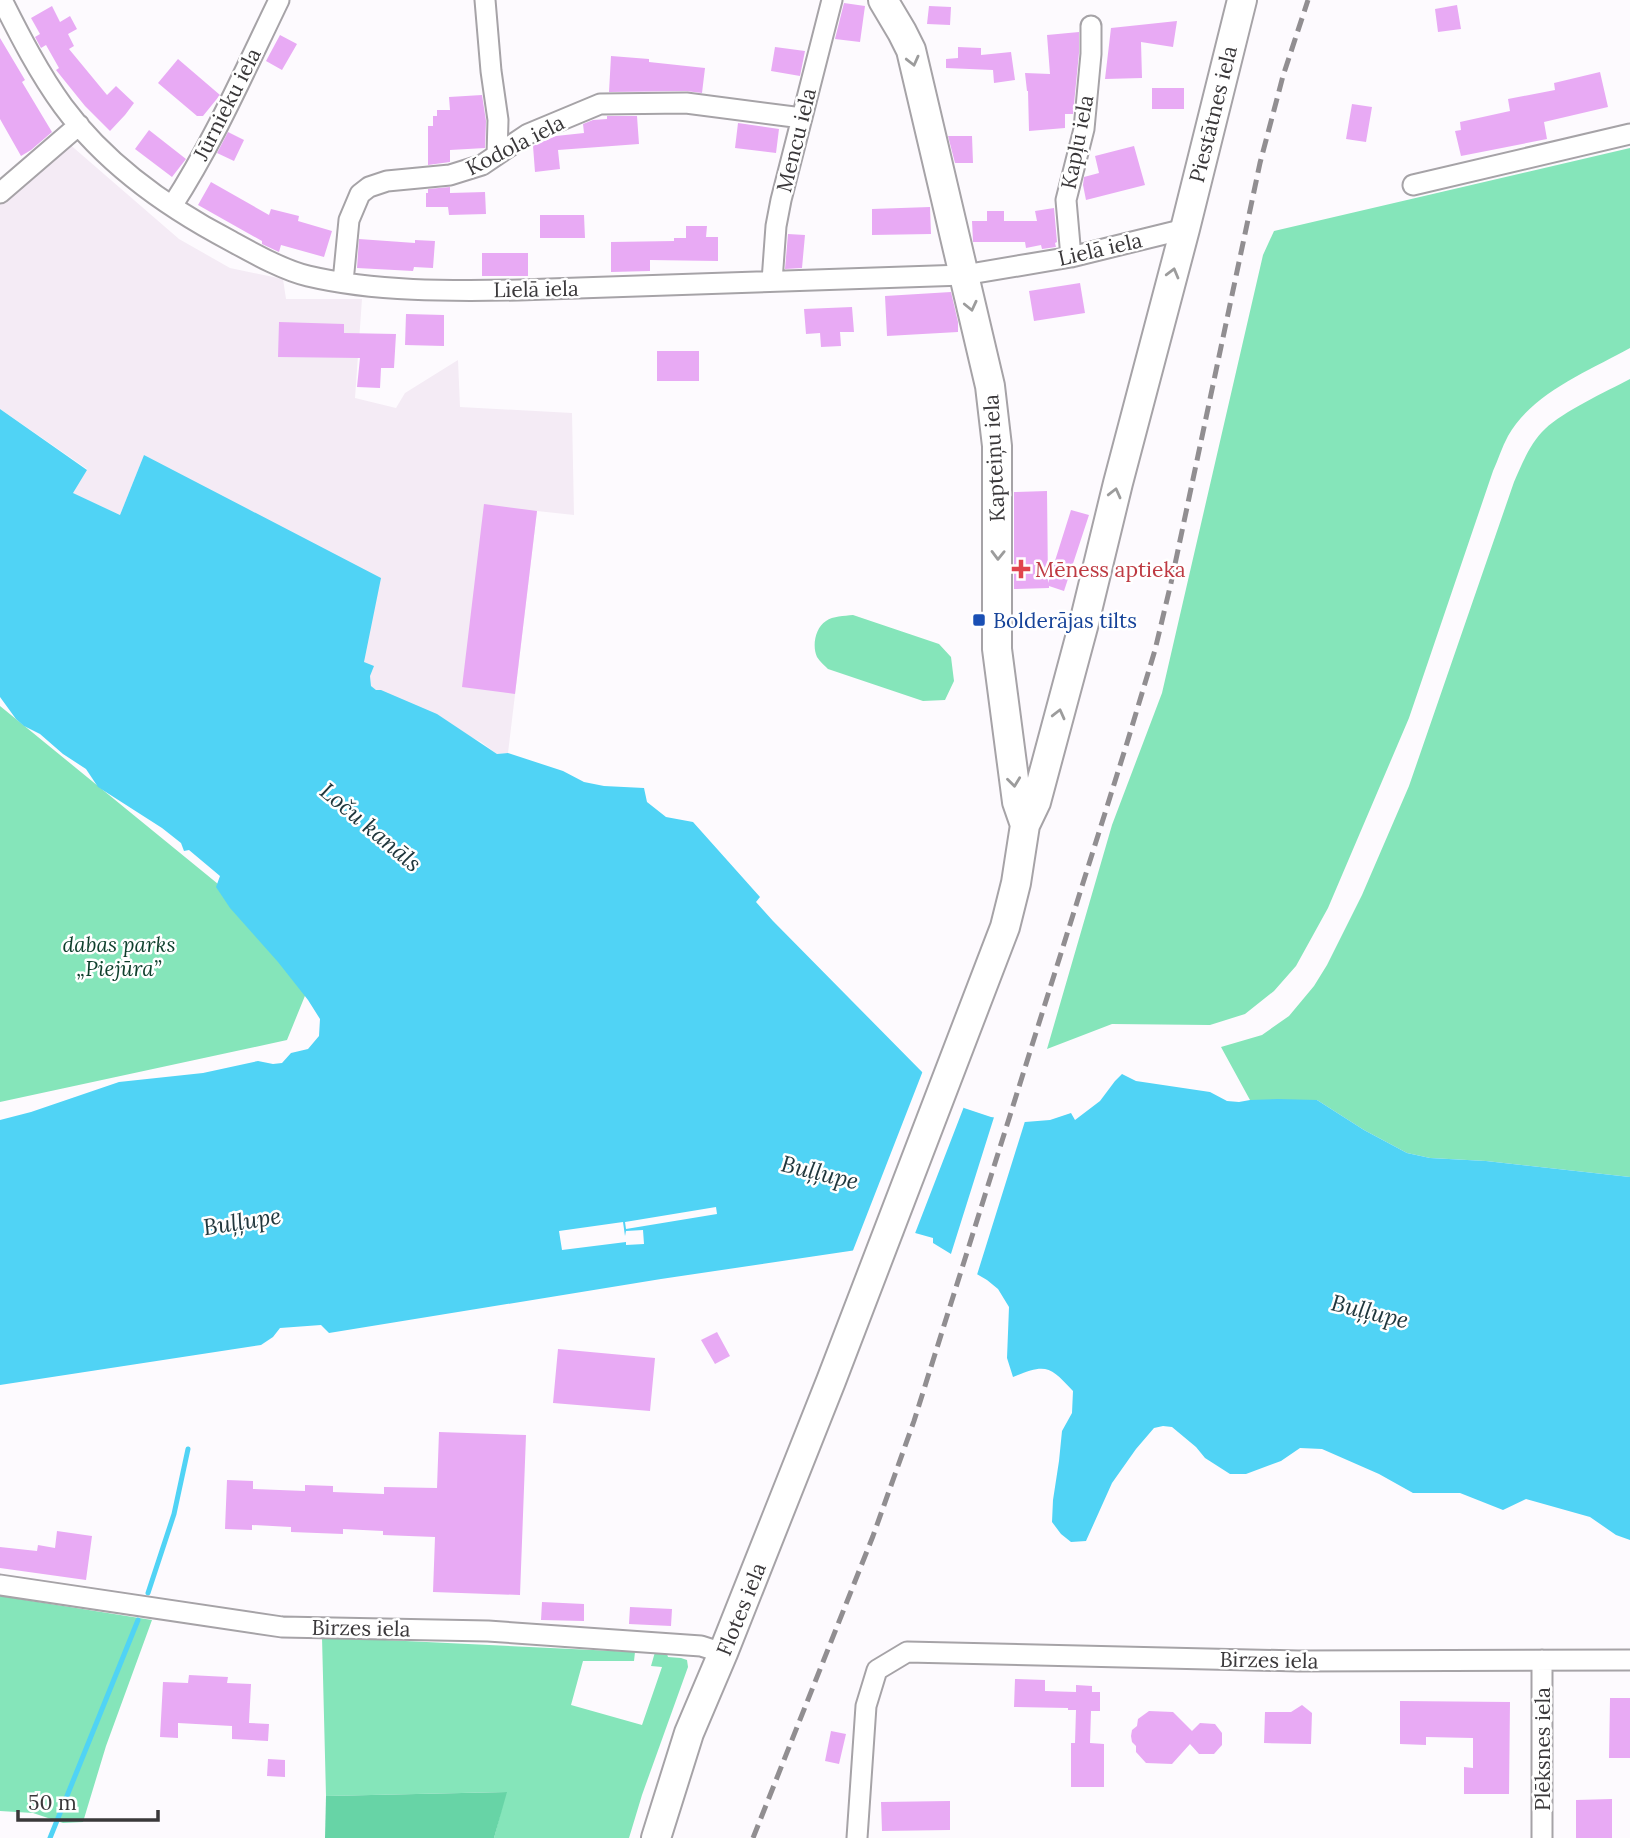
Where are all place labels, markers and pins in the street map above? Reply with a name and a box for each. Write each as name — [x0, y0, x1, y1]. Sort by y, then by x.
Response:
place label: Mēness aptieka — [1035, 556, 1186, 583]
marker: Mēness aptieka — [1013, 561, 1029, 577]
place label: Bolderājas tilts — [993, 607, 1137, 634]
marker: Bolderājas tilts — [971, 612, 987, 628]

